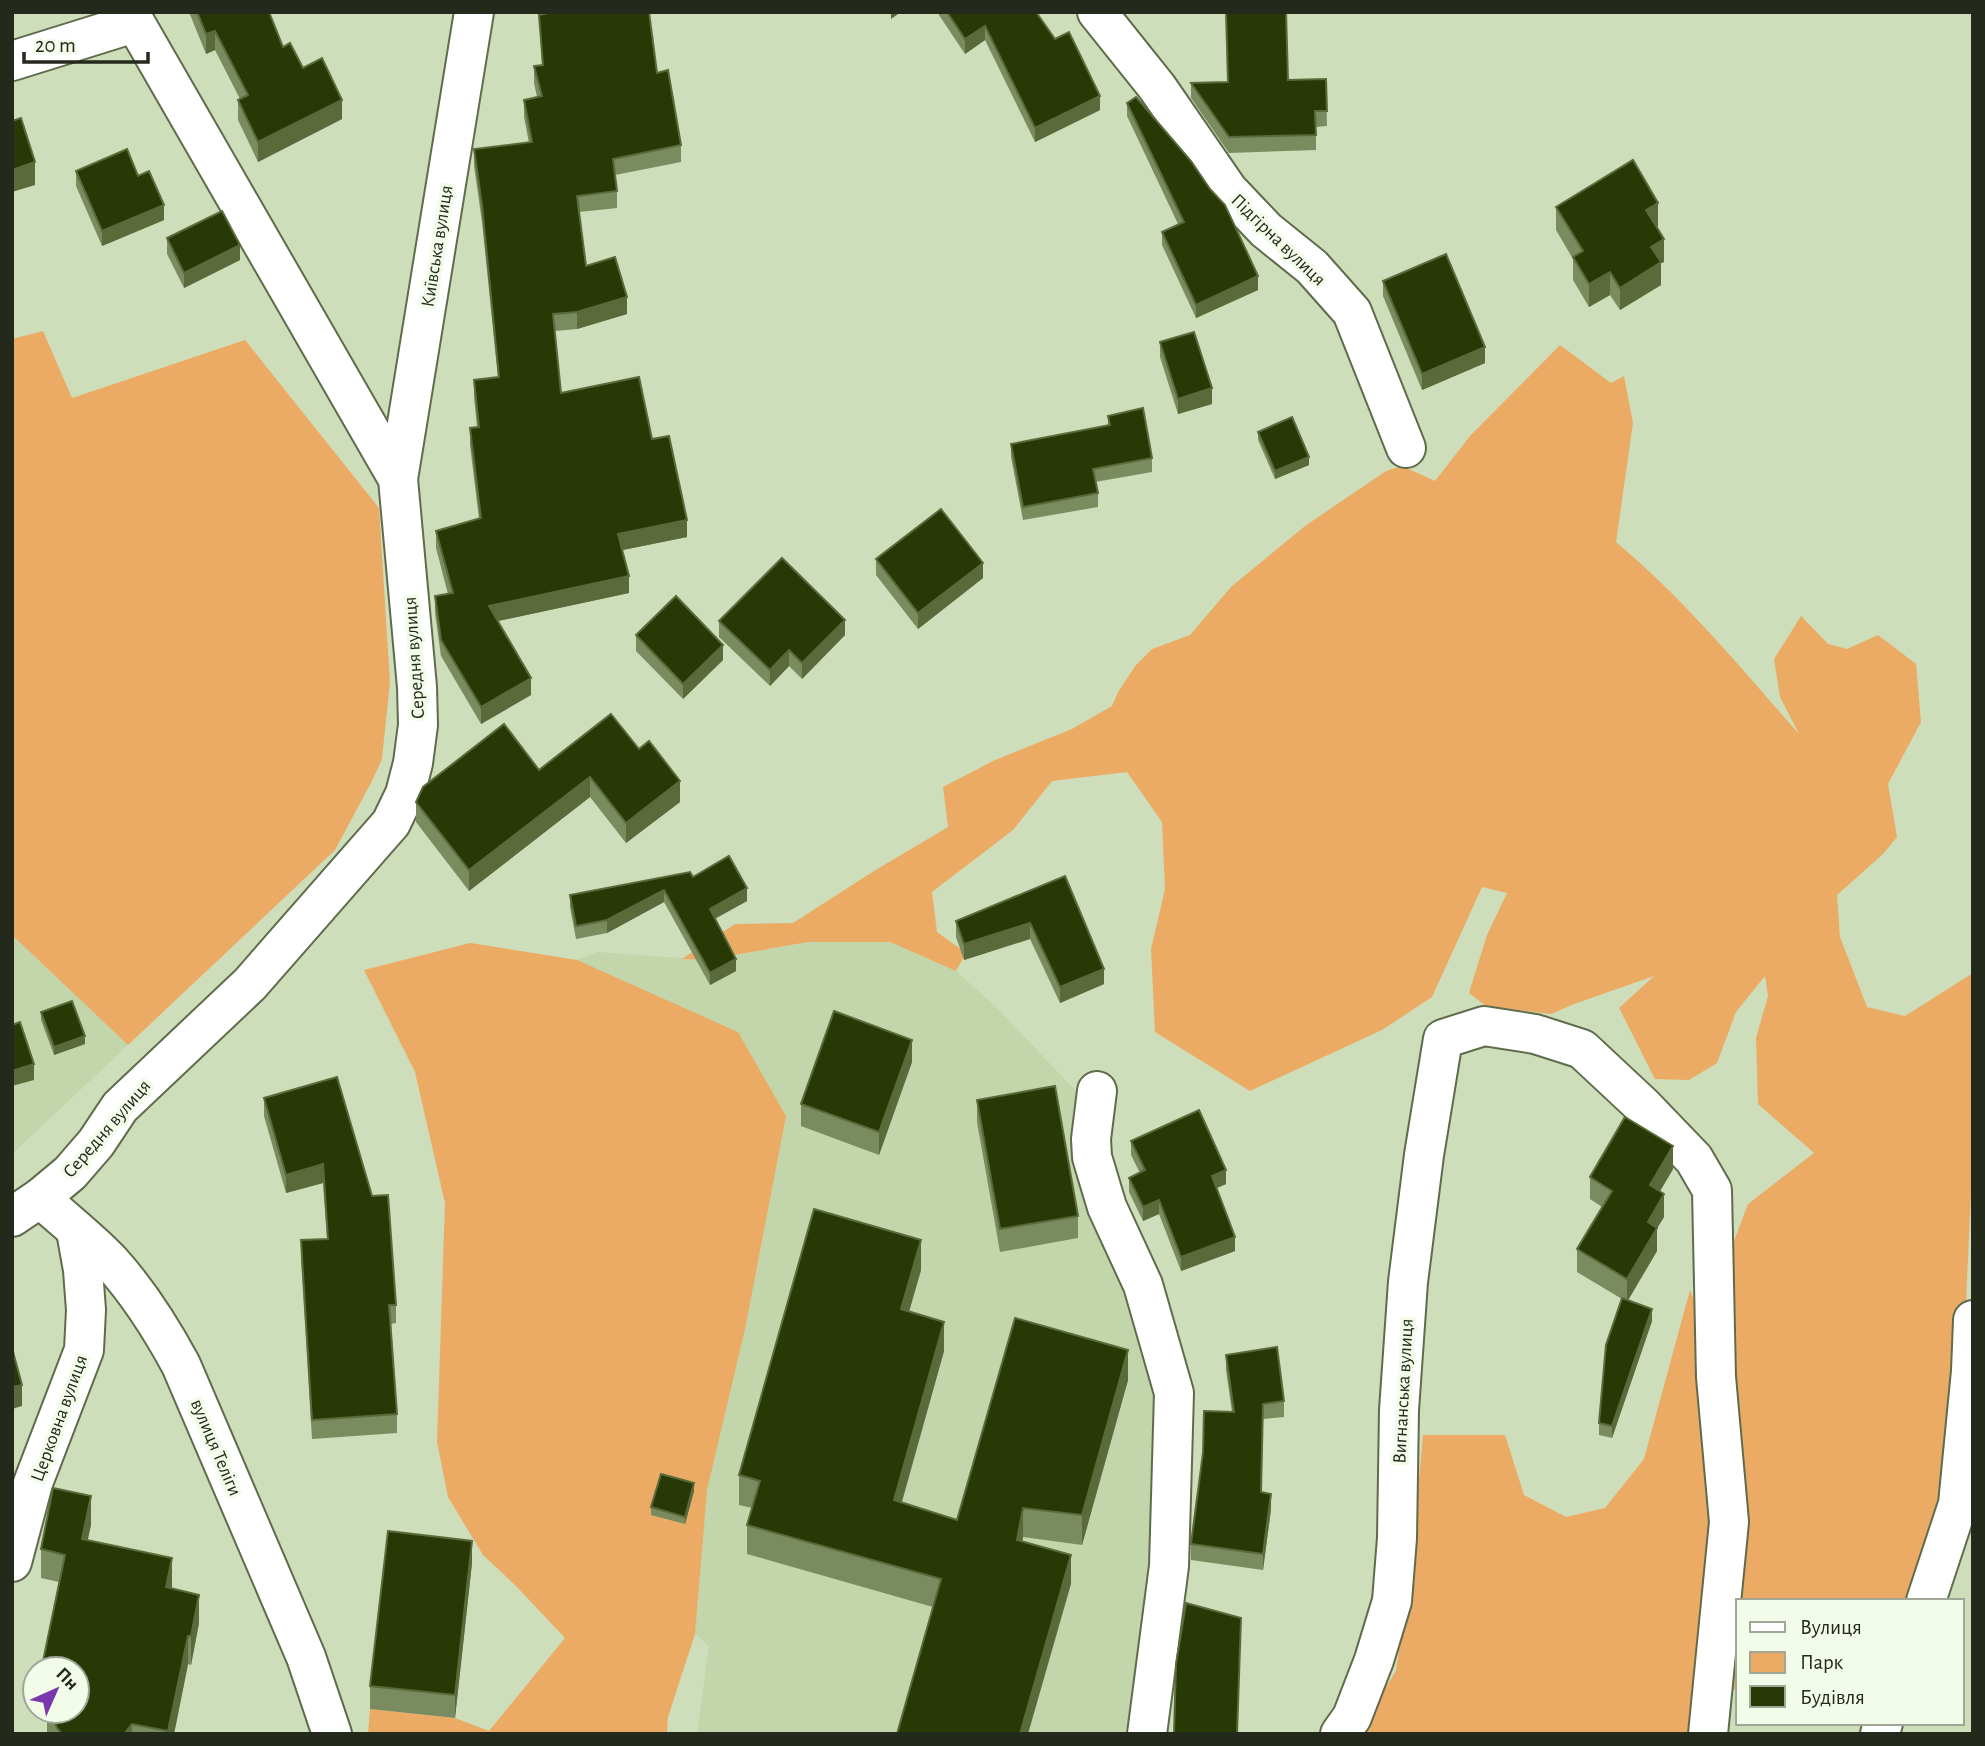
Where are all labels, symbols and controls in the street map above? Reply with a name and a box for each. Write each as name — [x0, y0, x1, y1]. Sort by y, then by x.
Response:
scale bar — [24, 21, 149, 65]
text: 20 m — [35, 35, 76, 56]
street label: Київська вулиця — [418, 184, 457, 309]
street label: Підгірна вулиця — [1227, 191, 1329, 290]
street label: Середня вулиця — [401, 596, 428, 720]
street label: Середня вулиця — [60, 1076, 155, 1182]
street label: Вигнанська вулиця — [1390, 1318, 1417, 1464]
street label: Церковна вулиця — [28, 1353, 91, 1484]
street label: вулиця Теліги — [187, 1396, 245, 1499]
legend — [1736, 1599, 1964, 1725]
text: Вулиця — [1800, 1617, 1862, 1638]
text: Парк — [1800, 1652, 1844, 1673]
north arrow — [21, 1655, 91, 1725]
text: Пн — [52, 1664, 82, 1694]
text: Будівля — [1800, 1687, 1865, 1708]

